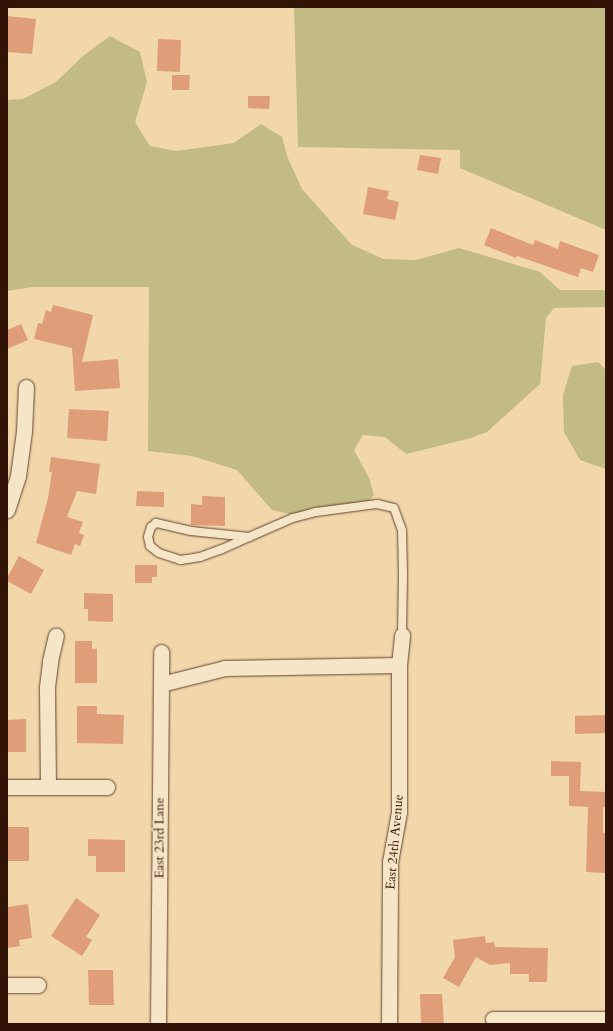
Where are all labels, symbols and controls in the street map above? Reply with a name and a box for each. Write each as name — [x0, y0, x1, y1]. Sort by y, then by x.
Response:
street label: East 24th Avenue — [383, 794, 407, 890]
street label: East 23rd Lane — [152, 798, 168, 878]

